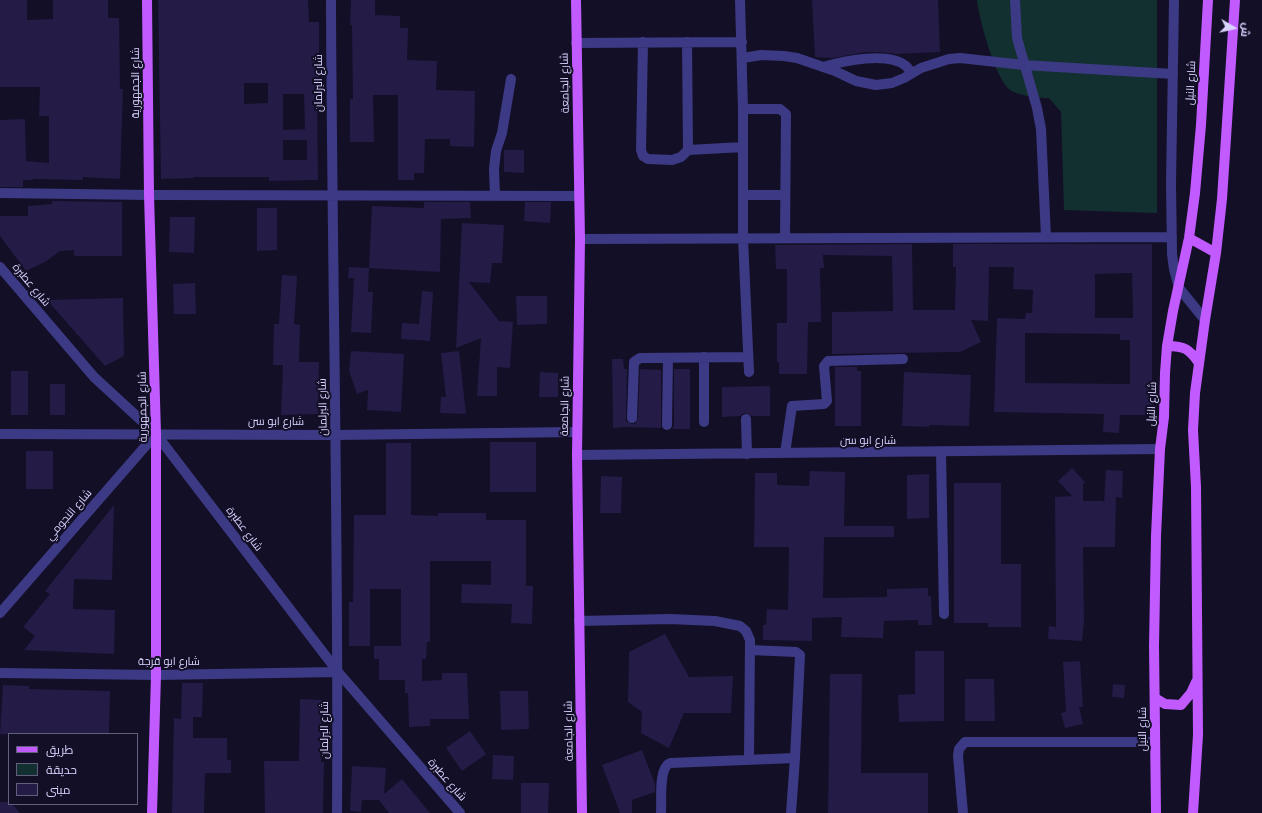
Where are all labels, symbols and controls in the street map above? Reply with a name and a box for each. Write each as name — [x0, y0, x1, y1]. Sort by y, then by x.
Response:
north arrow — [1214, 8, 1254, 48]
text: ش — [1238, 22, 1254, 38]
street label: شارع الجمهورية — [129, 48, 143, 118]
street label: شارع الجامعة — [558, 53, 572, 113]
street label: شارع البرلمان — [312, 54, 326, 112]
street label: شارع النيل — [1183, 60, 1199, 106]
street label: شارع عطبرة — [9, 261, 53, 309]
street label: شارع الجمهورية — [136, 371, 150, 443]
street label: شارع الجامعة — [558, 376, 572, 436]
street label: شارع البرلمان — [316, 378, 330, 436]
street label: شارع النيل — [1144, 381, 1160, 427]
street label: شارع ابو سن — [248, 415, 304, 429]
street label: شارع ابو سن — [840, 434, 896, 448]
street label: شارع النجومي — [43, 487, 95, 543]
street label: شارع عطبرة — [223, 504, 265, 554]
street label: شارع ابو قرجة — [138, 655, 200, 669]
street label: شارع البرلمان — [318, 701, 332, 759]
street label: شارع الجامعة — [562, 701, 576, 761]
street label: شارع النيل — [1136, 707, 1150, 751]
legend — [8, 733, 138, 805]
text: طريق — [46, 742, 73, 757]
street label: شارع عطبرة — [425, 756, 469, 804]
text: حديقة — [46, 762, 77, 777]
text: مبنى — [46, 782, 71, 797]

